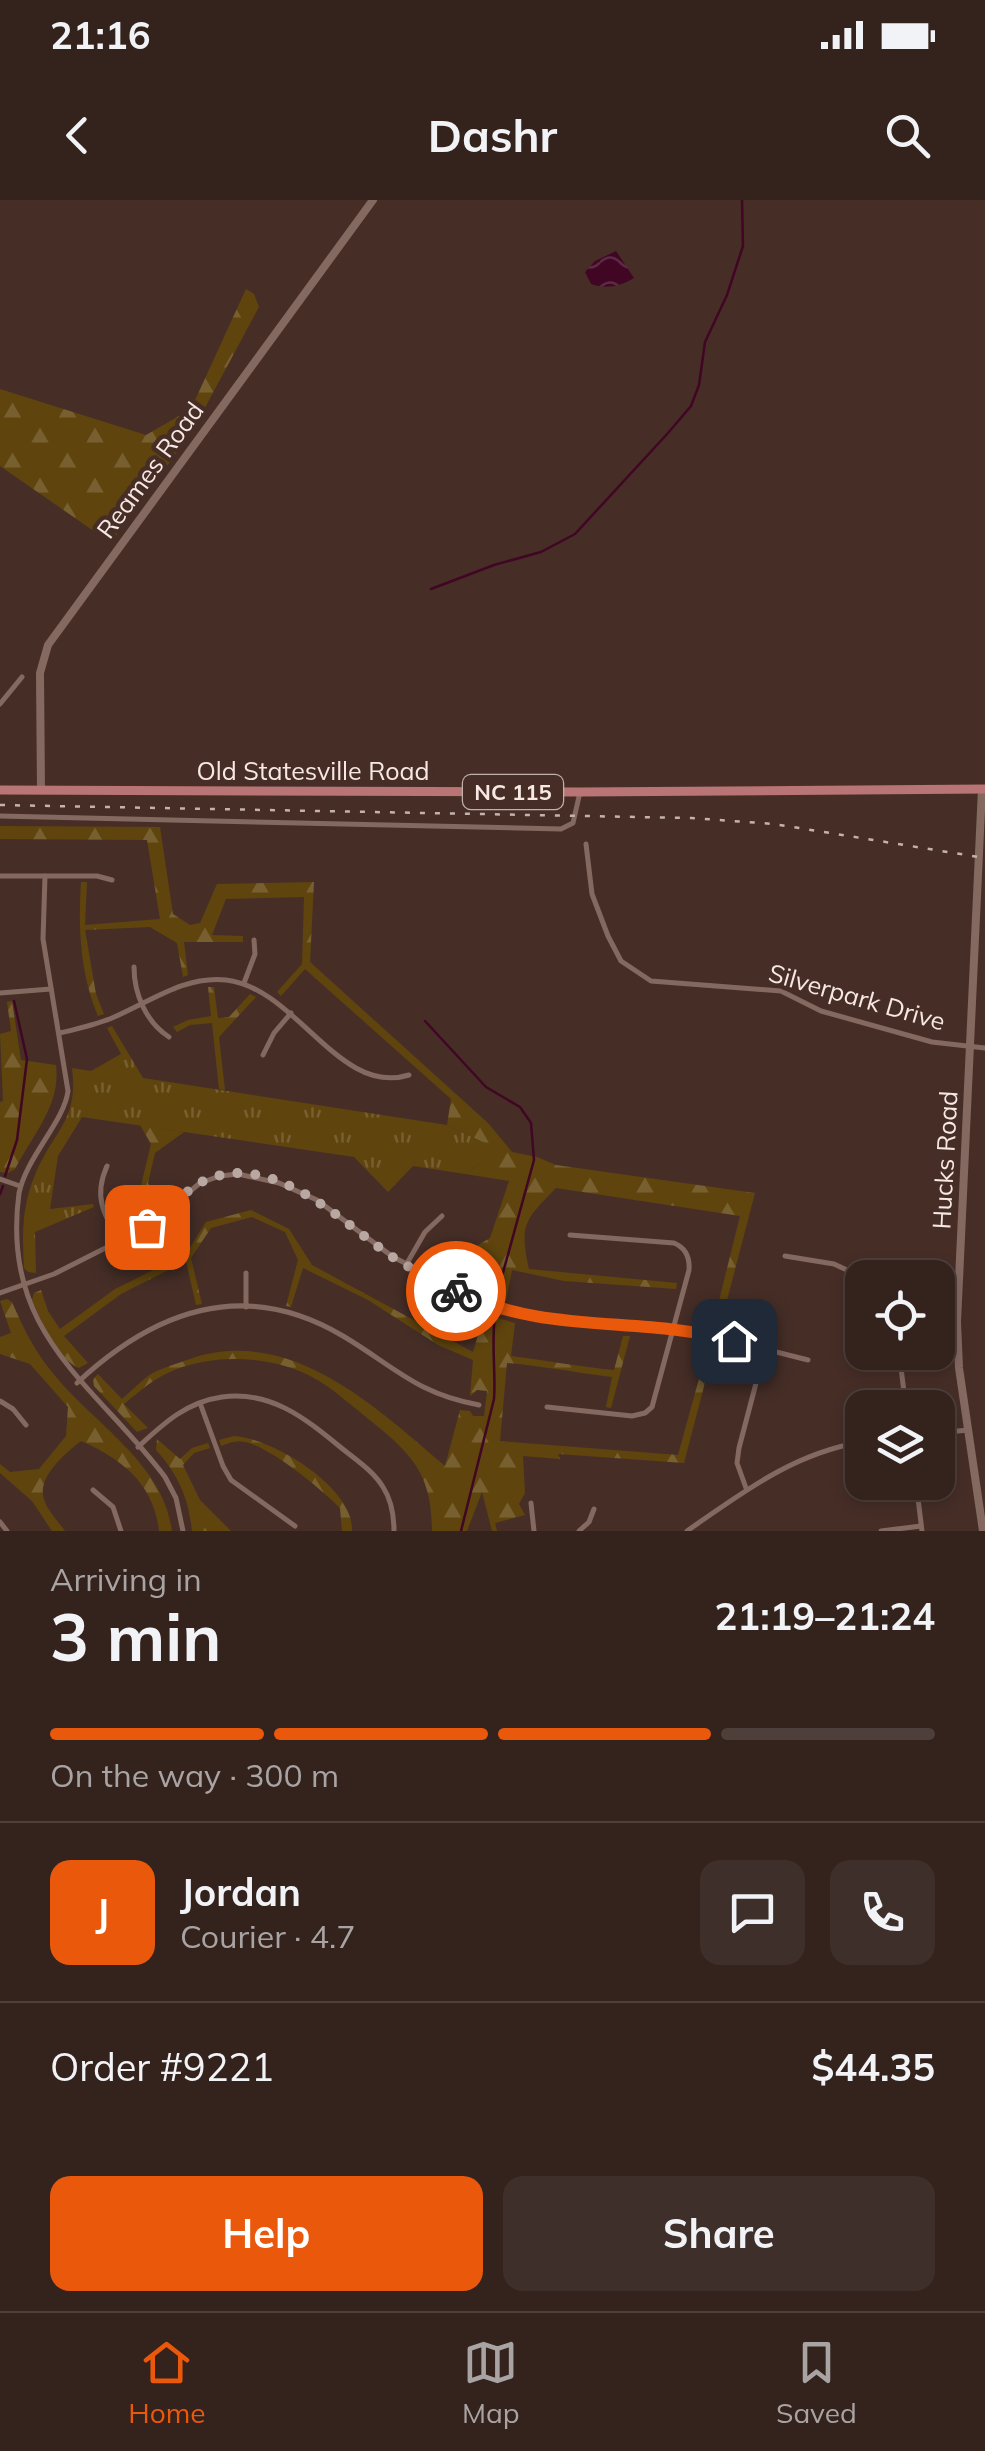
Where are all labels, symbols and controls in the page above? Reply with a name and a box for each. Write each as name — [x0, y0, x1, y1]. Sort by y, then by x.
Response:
text: 21:16 — [50, 11, 151, 59]
text: Dashr — [428, 107, 557, 163]
icon: back — [50, 108, 105, 163]
icon: search — [880, 108, 935, 163]
street label: Reames Road — [90, 395, 210, 544]
street label: Old Statesville Road — [197, 755, 429, 786]
road number: NC 115 — [463, 775, 563, 809]
street label: Silverpark Drive — [765, 957, 949, 1037]
street label: Hucks Road — [925, 1090, 964, 1230]
pin — [105, 1185, 190, 1270]
icon: bag — [120, 1200, 175, 1255]
courier — [406, 1241, 506, 1341]
map controls — [845, 1260, 955, 1500]
button: locate — [845, 1260, 955, 1370]
icon: bike — [429, 1264, 484, 1319]
pin — [692, 1299, 777, 1384]
icon: home — [707, 1314, 762, 1369]
button: layers — [845, 1390, 955, 1500]
text: Arriving in — [50, 1559, 202, 1599]
text: 21:19–21:24 — [715, 1592, 935, 1640]
text: 3 min — [50, 1596, 221, 1677]
text: On the way · 300 m — [50, 1755, 339, 1795]
button: chat — [700, 1860, 805, 1965]
button: phone — [830, 1860, 935, 1965]
text: Jordan — [180, 1868, 301, 1916]
text: J — [96, 1888, 109, 1936]
text: Courier · 4.7 — [180, 1916, 356, 1956]
text: Order #9221 — [50, 2043, 274, 2091]
text: $44.35 — [812, 2043, 935, 2091]
button: Help — [50, 2176, 483, 2291]
button: Share — [503, 2176, 935, 2291]
tab: Home — [128, 2335, 205, 2430]
tab: Map — [462, 2335, 520, 2430]
tab: Saved — [776, 2335, 857, 2430]

